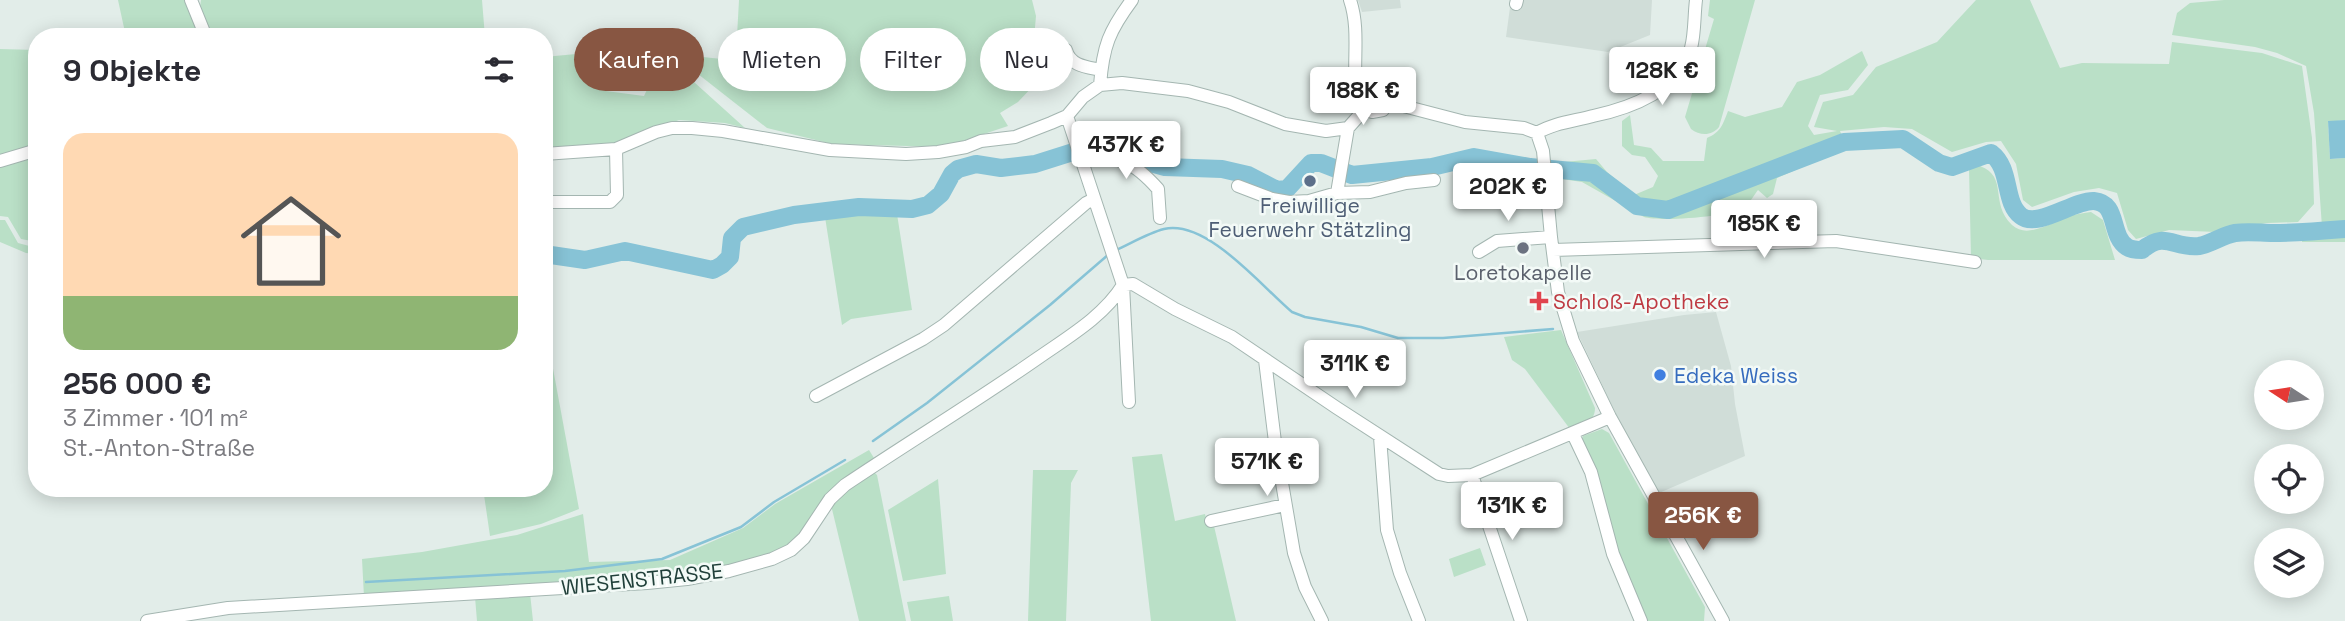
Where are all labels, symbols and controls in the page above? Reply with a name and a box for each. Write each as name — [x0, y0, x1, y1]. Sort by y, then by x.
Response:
chip: Kaufen — [574, 28, 704, 91]
chip: Mieten — [718, 28, 846, 91]
chip: Filter — [860, 28, 966, 91]
chip: Neu — [980, 28, 1073, 91]
pin: 128K € — [1605, 48, 1719, 107]
text: 9 Objekte — [63, 51, 201, 90]
icon: filters — [480, 51, 518, 89]
text: 128K € — [1625, 55, 1699, 85]
pin: 188K € — [1306, 68, 1420, 127]
text: 188K € — [1326, 75, 1400, 105]
pin: 437K € — [1069, 122, 1183, 181]
text: 437K € — [1087, 129, 1165, 159]
pin: 202K € — [1451, 164, 1565, 223]
text: 202K € — [1469, 171, 1547, 201]
marker: Freiwillige Feuerwehr Stätzling — [1302, 173, 1318, 189]
icon: home — [228, 178, 354, 304]
place label: Freiwillige Feuerwehr Stätzling — [1208, 192, 1412, 243]
pin: 185K € — [1707, 201, 1821, 260]
text: 185K € — [1727, 208, 1801, 238]
marker: Loretokapelle — [1515, 240, 1531, 256]
place label: Loretokapelle — [1454, 259, 1592, 286]
place label: Schloß-Apotheke — [1553, 288, 1729, 315]
marker: Schloß-Apotheke — [1531, 293, 1547, 309]
pin: 311K € — [1298, 340, 1412, 400]
text: 311K € — [1320, 348, 1390, 378]
north arrow — [2254, 360, 2324, 430]
map controls — [2254, 360, 2324, 598]
place label: Edeka Weiss — [1674, 362, 1798, 389]
text: 256 000 € — [63, 364, 211, 403]
marker: Edeka Weiss — [1652, 367, 1668, 383]
text: 3 Zimmer · 101 m² — [63, 403, 248, 433]
text: St.-Anton-Straße — [63, 433, 255, 463]
pin: 571K € — [1210, 438, 1324, 498]
button: locate — [2254, 444, 2324, 514]
text: 571K € — [1231, 446, 1303, 476]
pin: 131K € — [1455, 482, 1569, 542]
text: 131K € — [1477, 490, 1547, 520]
pin: 256K € — [1646, 492, 1760, 552]
text: 256K € — [1664, 500, 1742, 530]
button: layers — [2254, 528, 2324, 598]
street label: WIESENSTRASSE — [560, 557, 724, 601]

